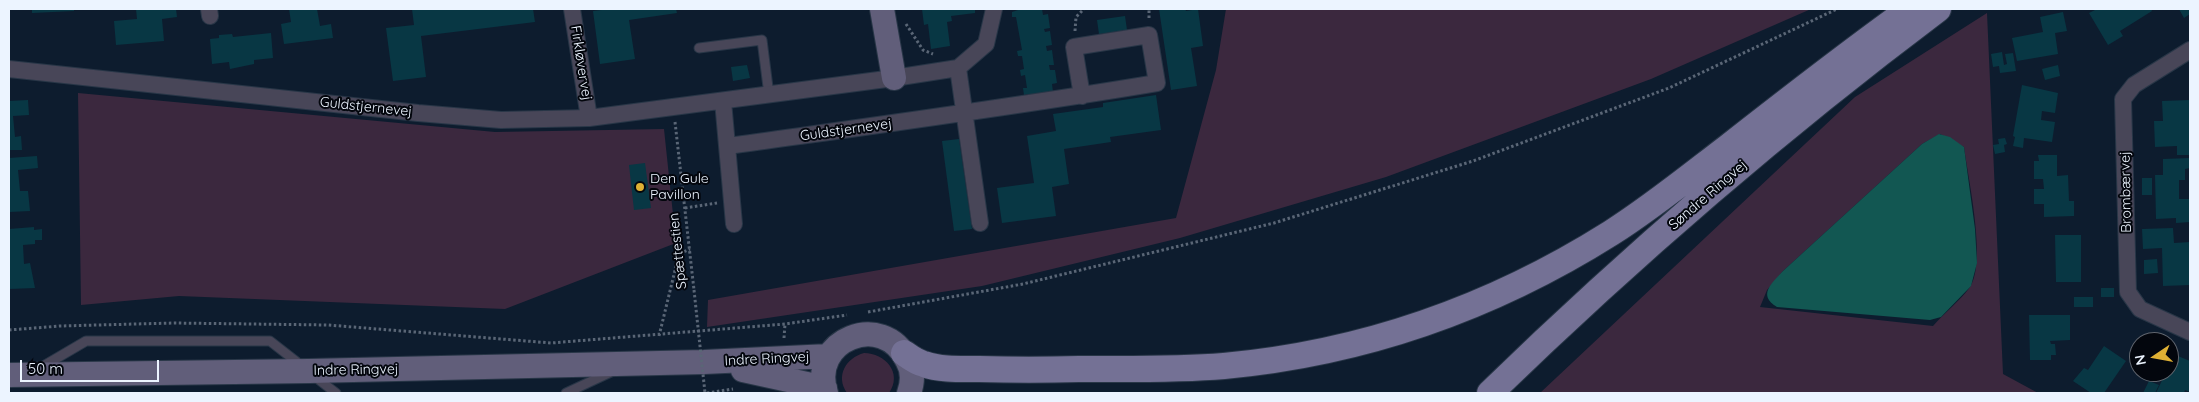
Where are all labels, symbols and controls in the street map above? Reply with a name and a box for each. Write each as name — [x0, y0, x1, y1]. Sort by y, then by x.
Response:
street label: Firkløvervej — [567, 24, 595, 102]
street label: Guldstjernevej — [319, 94, 413, 120]
street label: Guldstjernevej — [799, 115, 893, 145]
street label: Brombærvej — [2117, 151, 2135, 233]
street label: Søndre Ringvej — [1666, 157, 1750, 233]
place label: Den Gule Pavillon — [650, 171, 709, 203]
marker: Den Gule Pavillon — [634, 181, 646, 193]
street label: Spættestien — [666, 212, 690, 290]
north arrow — [2129, 332, 2179, 382]
street label: Indre Ringvej — [724, 348, 810, 370]
scale bar — [22, 350, 161, 382]
text: N — [2130, 353, 2150, 367]
text: 50 m — [28, 359, 63, 378]
street label: Indre Ringvej — [313, 361, 399, 379]

